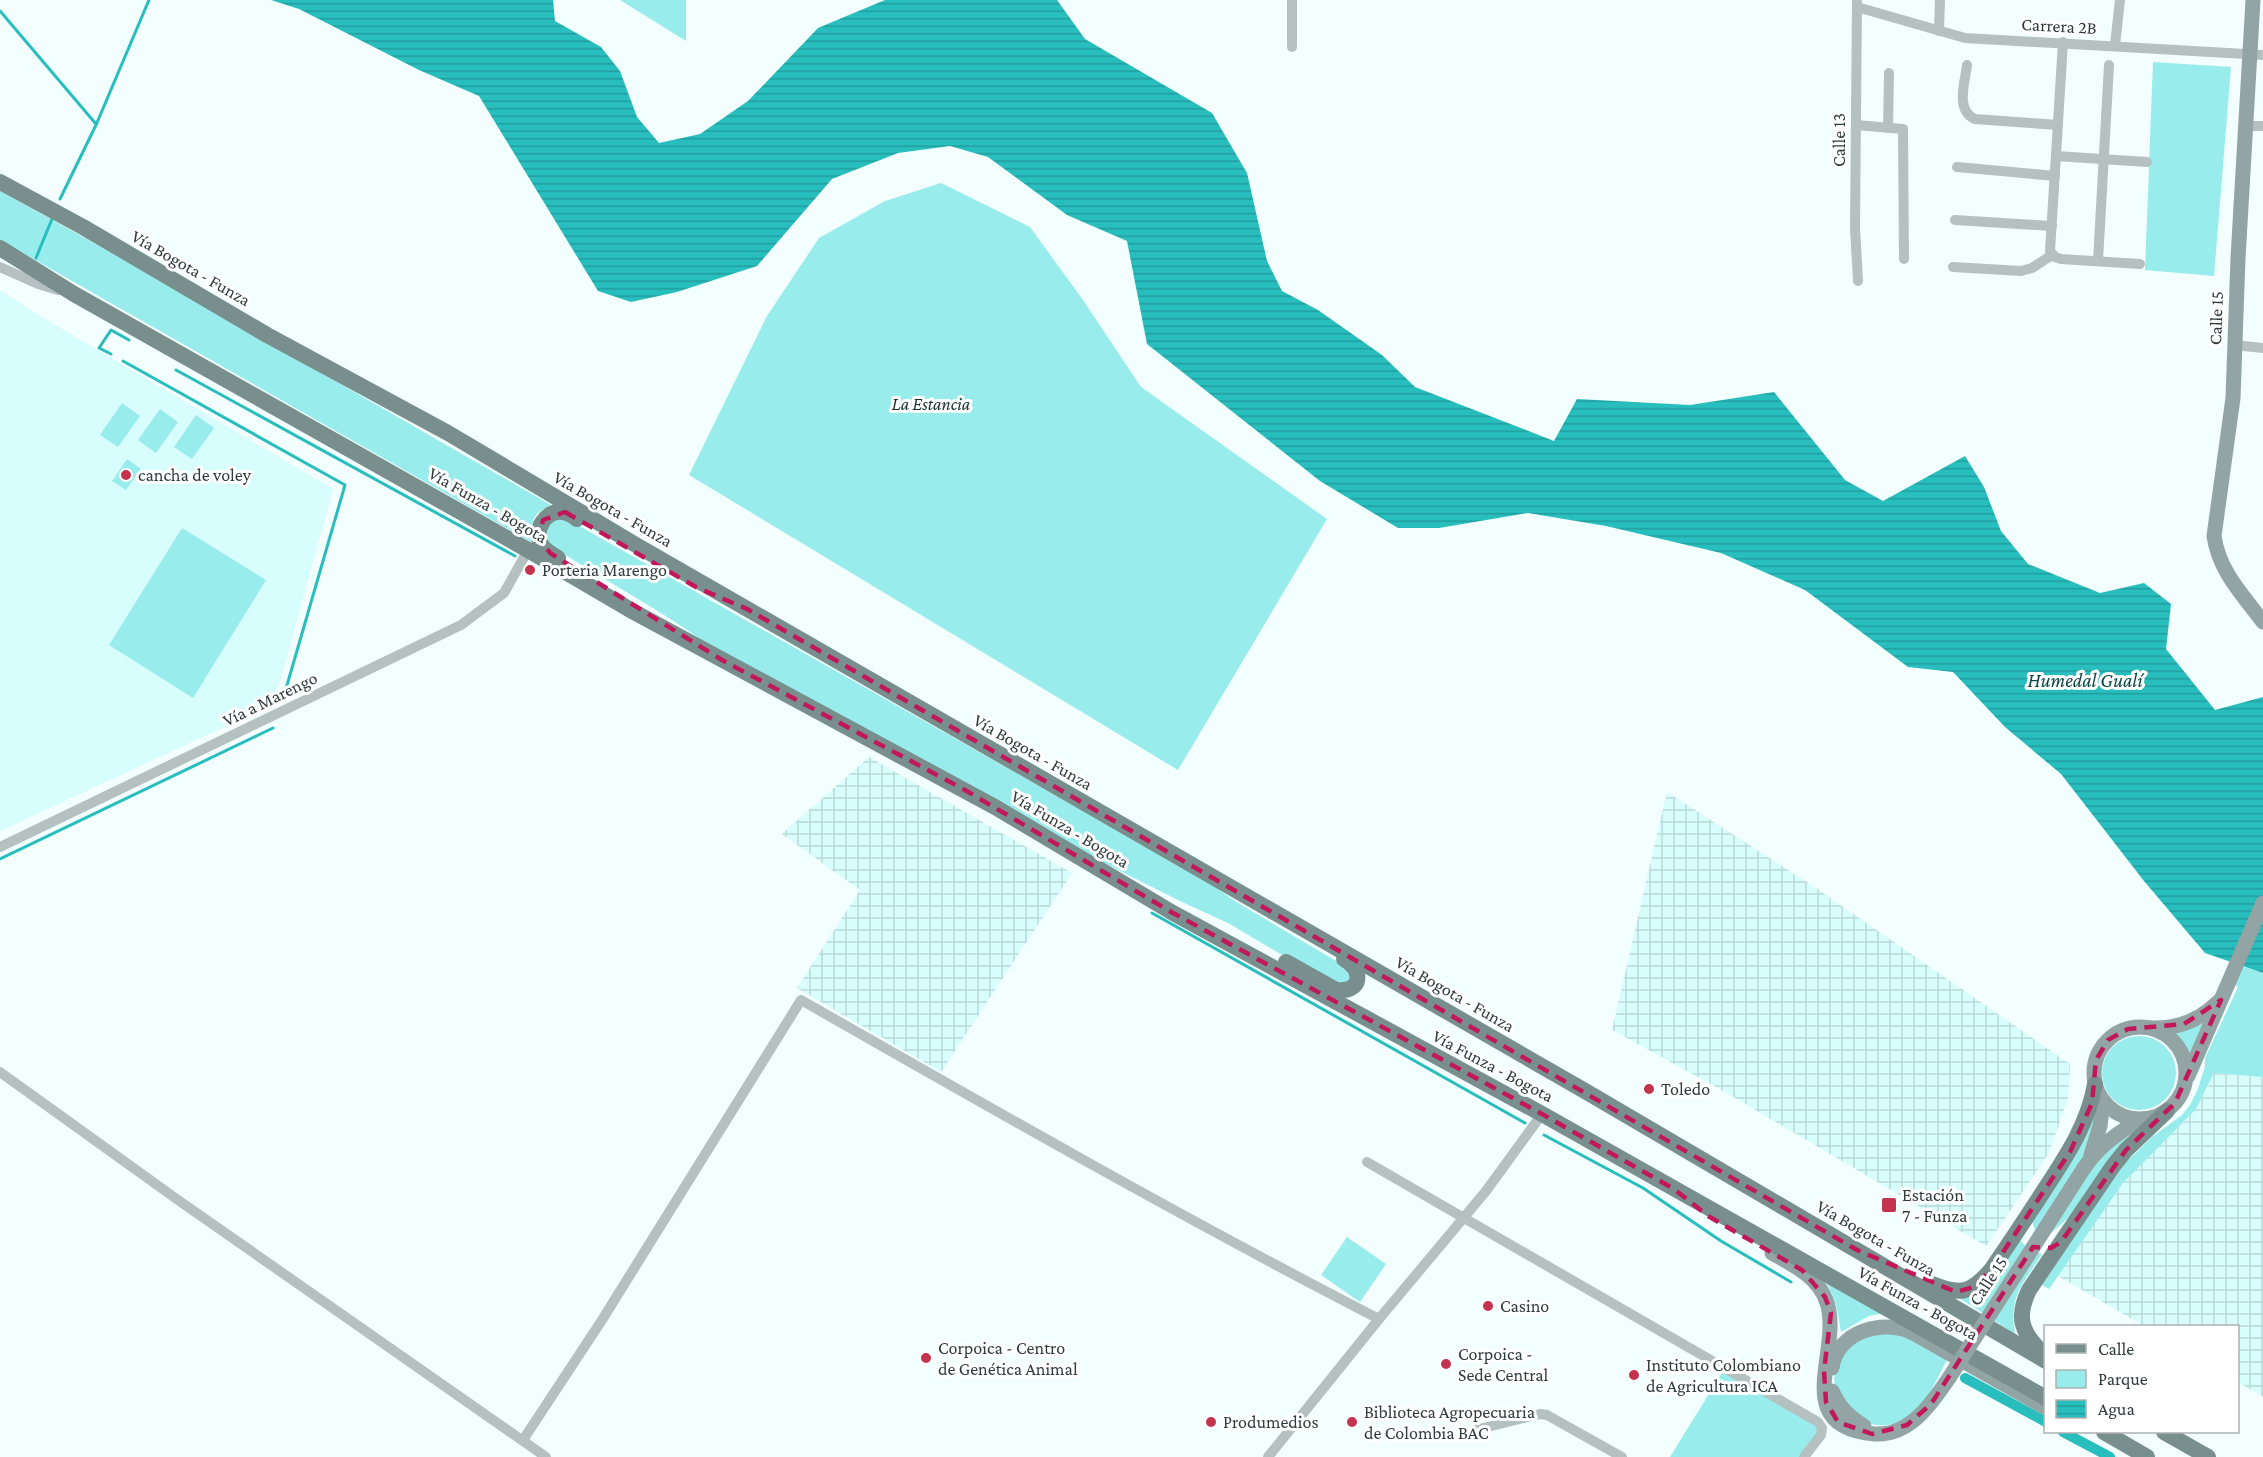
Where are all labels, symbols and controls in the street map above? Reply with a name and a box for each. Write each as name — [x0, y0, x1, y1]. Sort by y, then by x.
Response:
street label: Carrera 2B — [2021, 14, 2097, 38]
street label: Calle 13 — [1829, 113, 1849, 167]
street label: Vía Bogota - Funza — [128, 226, 254, 310]
street label: Calle 15 — [2205, 291, 2227, 345]
park label: La Estancia — [892, 394, 971, 414]
street label: Vía Funza - Bogota — [425, 463, 551, 547]
place label: cancha de voley — [138, 465, 252, 485]
street label: Vía Bogota - Funza — [550, 467, 676, 551]
marker: cancha de voley — [119, 468, 133, 482]
place label: Porteria Marengo — [542, 560, 667, 580]
marker: Porteria Marengo — [523, 563, 537, 577]
street label: Vía a Marengo — [220, 668, 321, 730]
water label: Humedal Gualí — [2027, 669, 2145, 691]
street label: Vía Bogota - Funza — [970, 710, 1096, 794]
street label: Vía Funza - Bogota — [1007, 786, 1133, 872]
street label: Vía Bogota - Funza — [1392, 952, 1518, 1036]
street label: Vía Funza - Bogota — [1429, 1026, 1557, 1106]
place label: Toledo — [1661, 1079, 1710, 1099]
marker: Toledo — [1642, 1082, 1656, 1096]
place label: Estación 7 - Funza — [1902, 1185, 1967, 1226]
street label: Vía Bogota - Funza — [1813, 1196, 1939, 1280]
marker: Estación 7 - Funza — [1880, 1196, 1898, 1214]
street label: Calle 15 — [1965, 1253, 2011, 1309]
street label: Vía Funza - Bogota — [1855, 1262, 1981, 1344]
place label: Casino — [1500, 1296, 1549, 1316]
marker: Casino — [1481, 1299, 1495, 1313]
legend — [2044, 1325, 2239, 1433]
place label: Corpoica - Centro de Genética Animal — [938, 1338, 1078, 1379]
text: Calle — [2098, 1339, 2134, 1359]
place label: Corpoica - Sede Central — [1458, 1344, 1549, 1385]
marker: Corpoica - Centro de Genética Animal — [919, 1351, 933, 1365]
place label: Instituto Colombiano de Agricultura ICA — [1646, 1355, 1801, 1396]
marker: Corpoica - Sede Central — [1439, 1357, 1453, 1371]
marker: Instituto Colombiano de Agricultura ICA — [1627, 1368, 1641, 1382]
text: Parque — [2098, 1369, 2148, 1389]
text: Agua — [2098, 1399, 2135, 1419]
place label: Biblioteca Agropecuaria de Colombia BAC — [1364, 1402, 1535, 1443]
place label: Produmedios — [1223, 1412, 1319, 1432]
marker: Produmedios — [1204, 1415, 1218, 1429]
marker: Biblioteca Agropecuaria de Colombia BAC — [1345, 1415, 1359, 1429]

